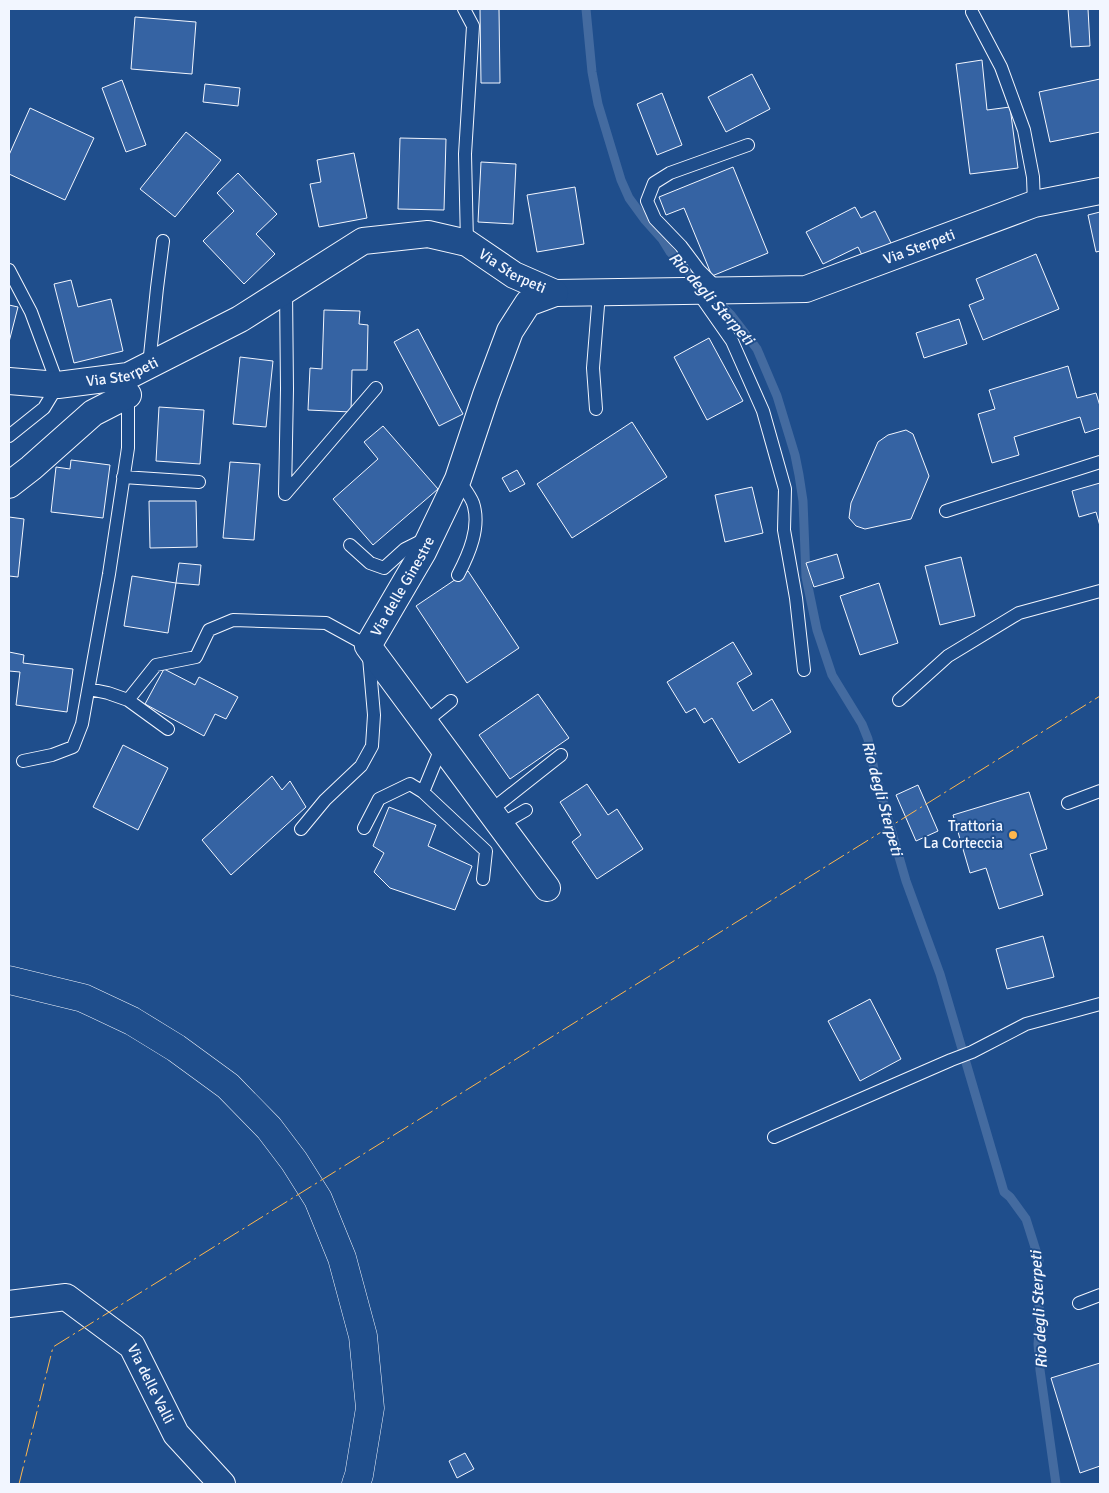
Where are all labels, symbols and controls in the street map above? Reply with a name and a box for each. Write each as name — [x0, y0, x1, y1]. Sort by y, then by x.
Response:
street label: Via Sterpeti — [881, 225, 958, 268]
street label: Via Sterpeti — [475, 245, 549, 297]
water label: Rio degli Sterpeti — [664, 248, 759, 350]
street label: Via Sterpeti — [85, 353, 161, 390]
street label: Via delle Ginestre — [367, 533, 438, 640]
water label: Rio degli Sterpeti — [857, 739, 907, 859]
place label: Trattoria La Corteccia — [923, 817, 1003, 852]
marker: Trattoria La Corteccia — [1007, 829, 1019, 841]
water label: Rio degli Sterpeti — [1026, 1249, 1052, 1369]
street label: Via delle Valli — [124, 1341, 178, 1427]

